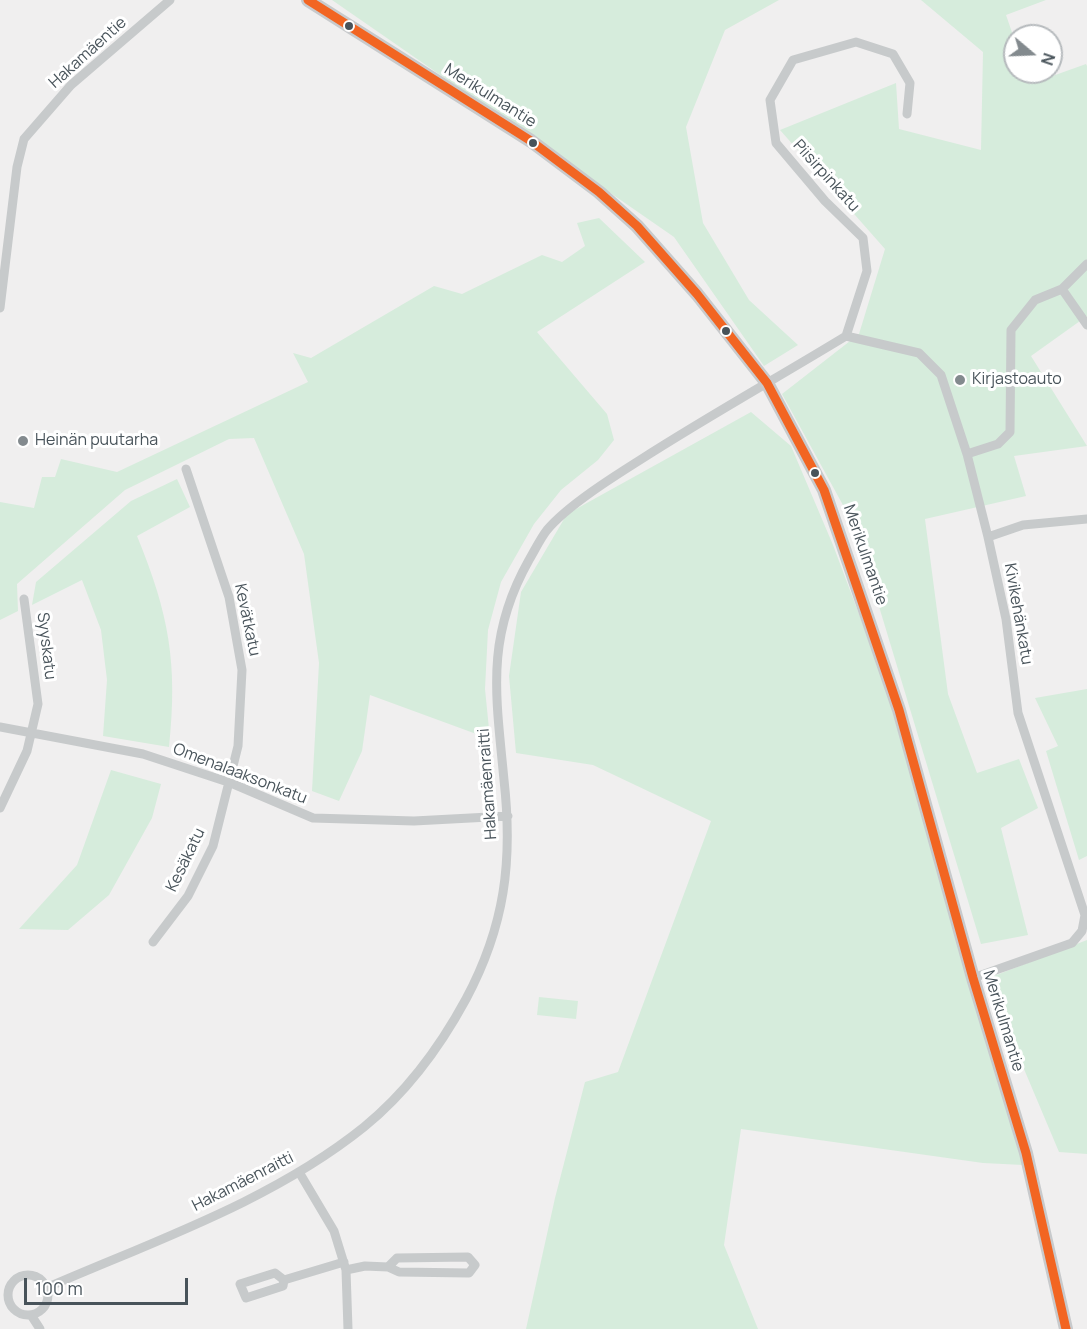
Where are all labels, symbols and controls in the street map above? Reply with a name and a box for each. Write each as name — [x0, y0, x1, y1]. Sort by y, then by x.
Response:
street label: Hakamäentie — [45, 13, 131, 93]
unlabelled marker — [343, 20, 355, 32]
north arrow — [1003, 24, 1063, 84]
text: N — [1036, 50, 1060, 68]
street label: Merikulmantie — [440, 60, 540, 132]
street label: Piisirpinkatu — [789, 136, 863, 216]
unlabelled marker — [527, 137, 539, 149]
unlabelled marker — [720, 325, 732, 337]
place label: Kirjastoauto — [972, 370, 1062, 390]
marker: Kirjastoauto — [953, 373, 967, 387]
place label: Heinän puutarha — [35, 431, 158, 451]
marker: Heinän puutarha — [16, 434, 30, 448]
unlabelled marker — [809, 467, 821, 479]
street label: Merikulmantie — [839, 502, 891, 608]
street label: Kivikehänkatu — [1000, 562, 1036, 666]
street label: Kevätkatu — [230, 582, 264, 658]
street label: Syyskatu — [32, 611, 60, 681]
street label: Hakamäenraitti — [475, 728, 501, 840]
street label: Omenalaaksonkatu — [170, 740, 310, 808]
street label: Kesäkatu — [162, 825, 210, 895]
street label: Merikulmantie — [978, 968, 1028, 1074]
street label: Hakamäenraitti — [189, 1148, 297, 1216]
scale bar — [27, 1266, 190, 1304]
text: 100 m — [35, 1276, 83, 1300]

